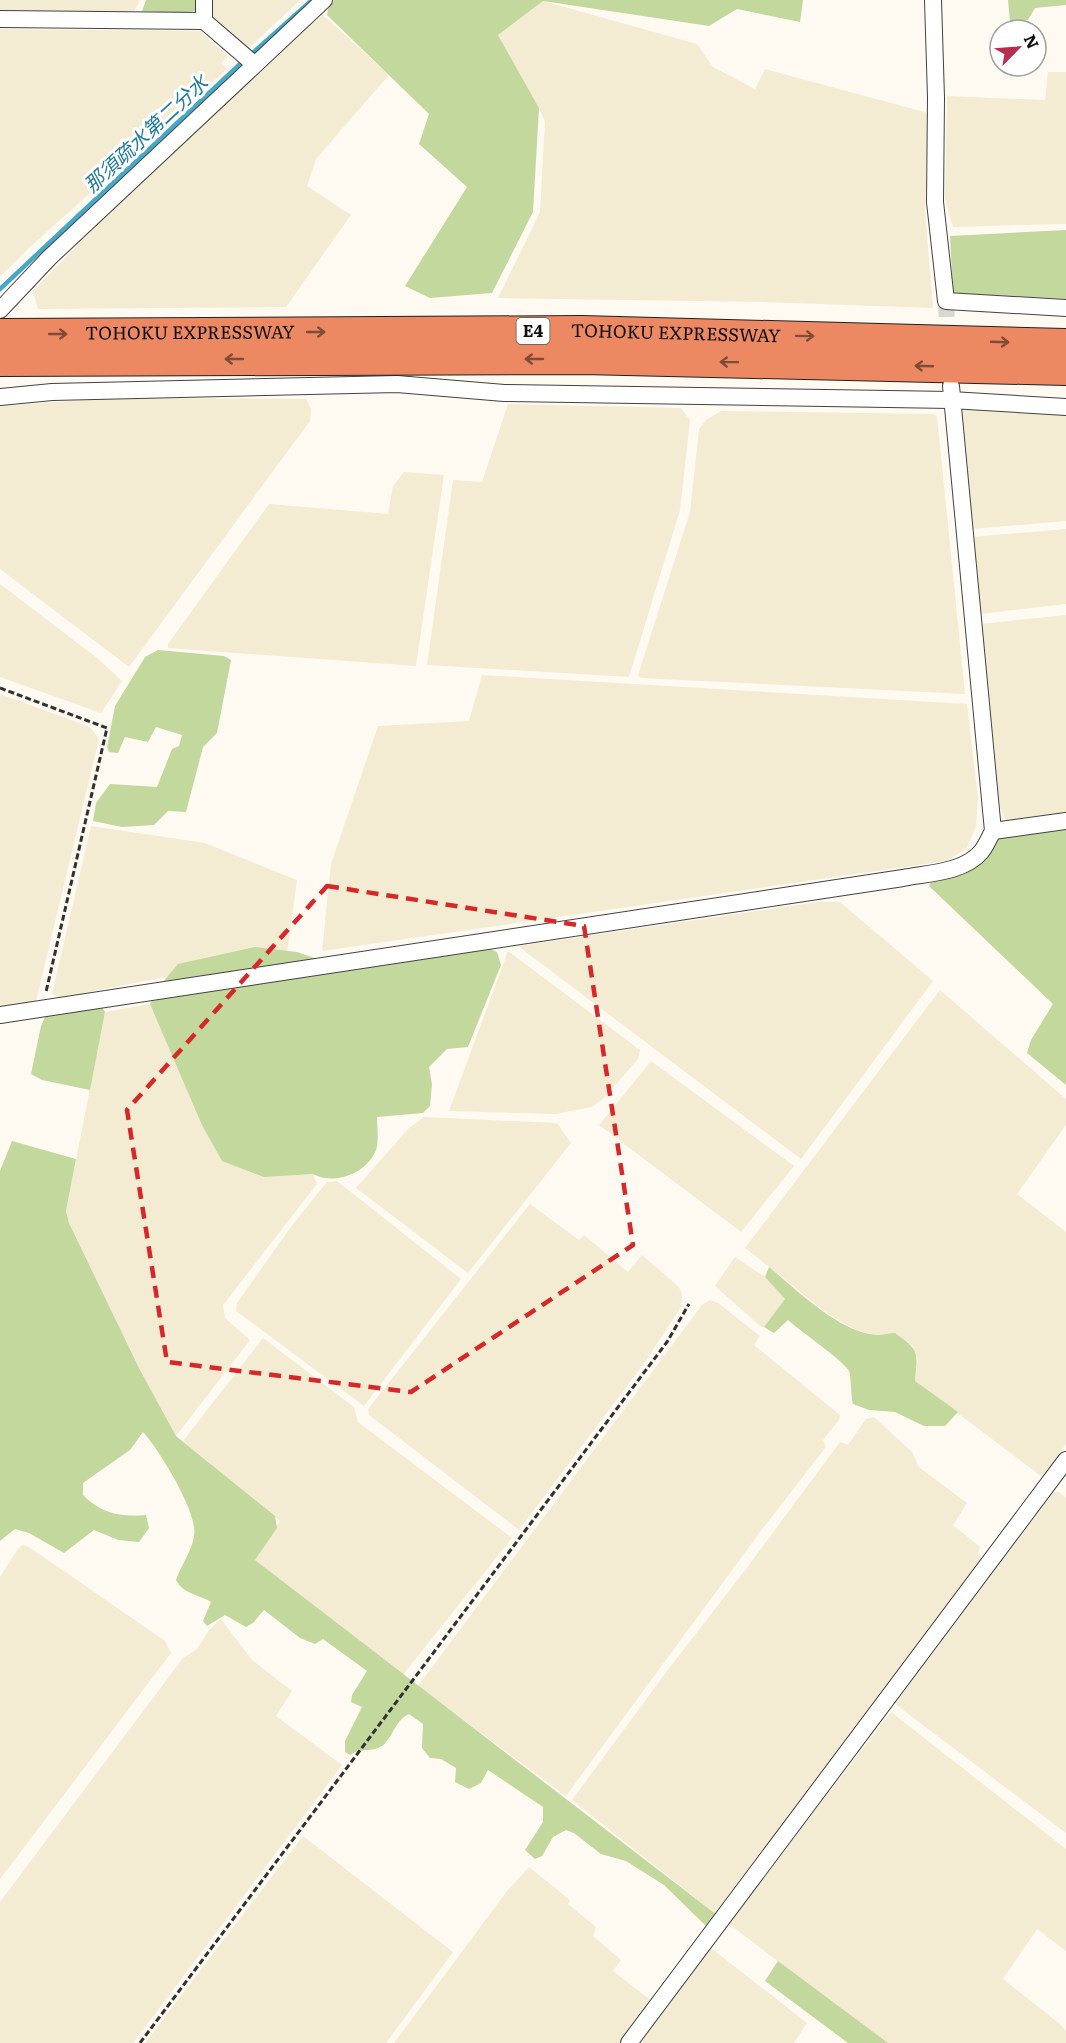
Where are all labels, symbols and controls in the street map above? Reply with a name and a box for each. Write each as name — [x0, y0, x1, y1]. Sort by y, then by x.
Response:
north arrow — [988, 18, 1048, 78]
text: N — [1019, 30, 1046, 52]
water label: 那須疏水第二分水 — [76, 66, 215, 198]
street label: TOHOKU EXPRESSWAY — [571, 316, 781, 348]
street label: TOHOKU EXPRESSWAY — [85, 317, 295, 346]
road number: E4 — [516, 318, 550, 344]
one-way arrow — [306, 326, 326, 338]
one-way arrow — [48, 328, 68, 340]
one-way arrow — [795, 331, 815, 342]
one-way arrow — [990, 336, 1010, 347]
one-way arrow — [224, 353, 244, 365]
one-way arrow — [524, 353, 544, 365]
one-way arrow — [719, 356, 739, 367]
one-way arrow — [914, 360, 934, 371]

